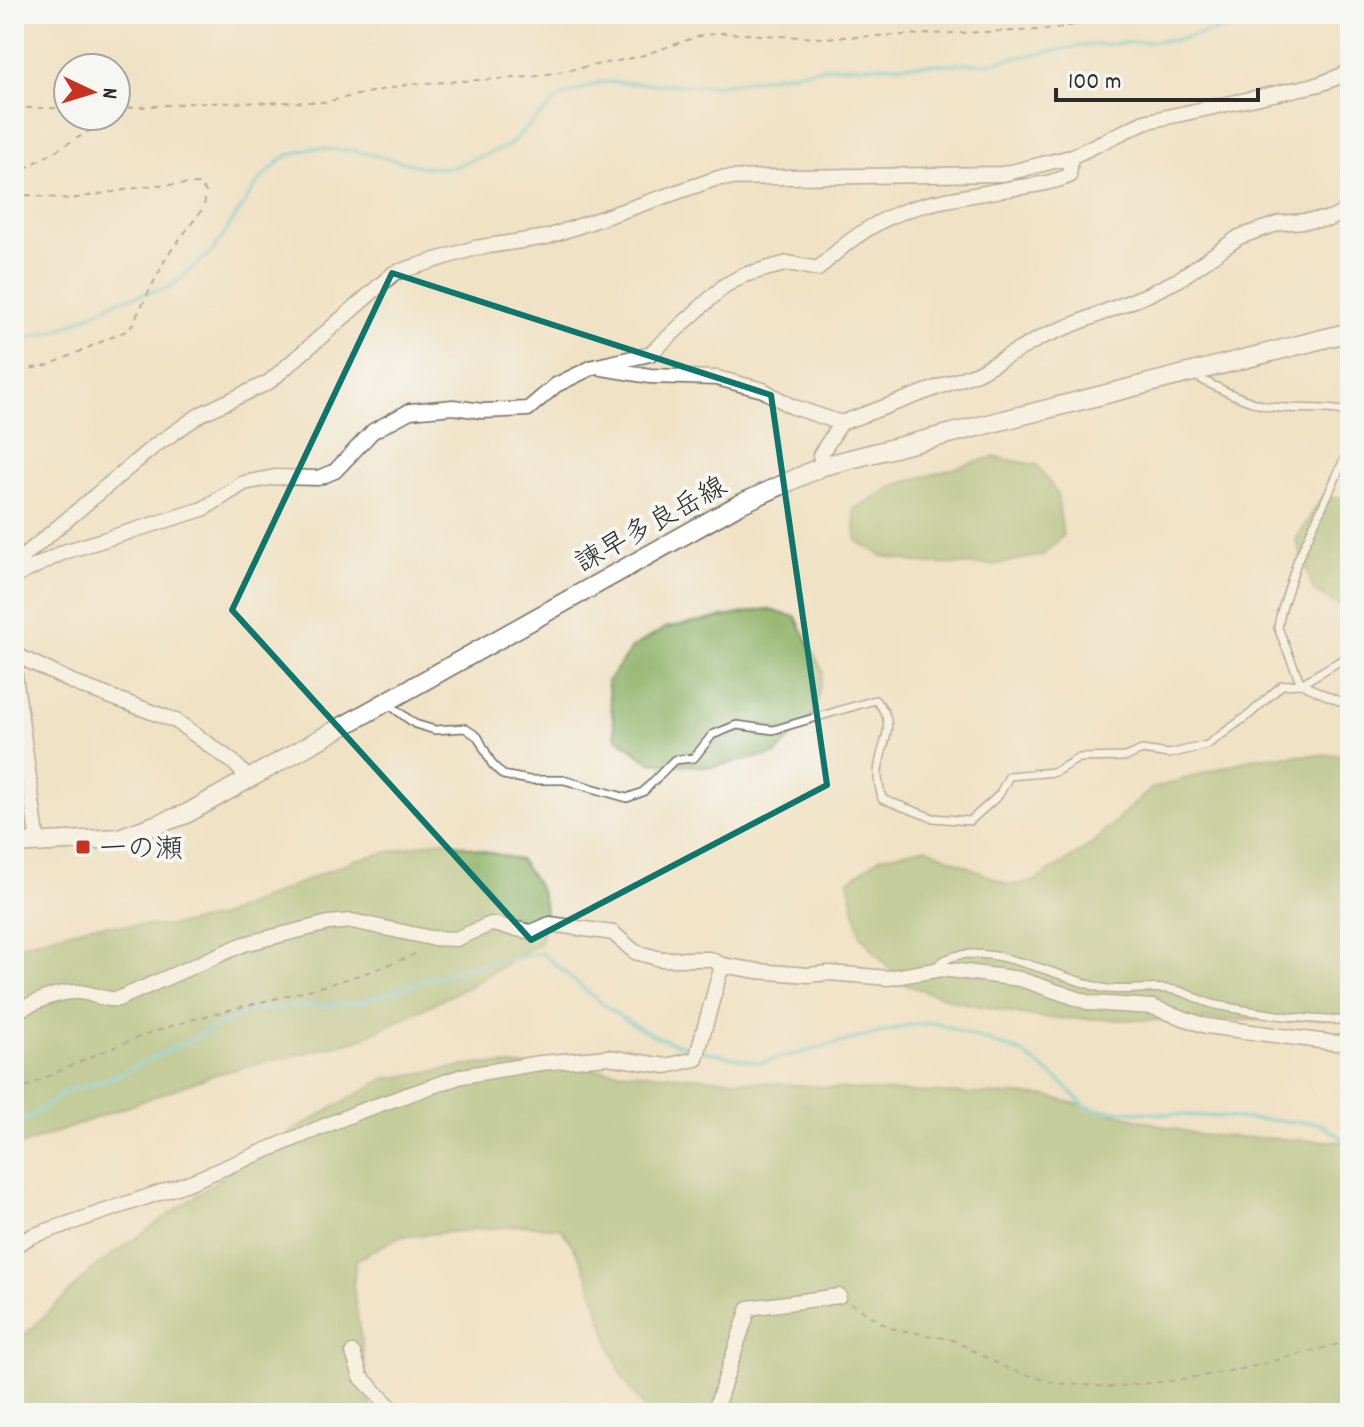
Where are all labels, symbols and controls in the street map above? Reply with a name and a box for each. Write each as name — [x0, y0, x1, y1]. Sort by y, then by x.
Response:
north arrow — [52, 52, 132, 132]
scale bar — [1056, 52, 1258, 102]
text: 100 m — [1068, 66, 1121, 100]
text: N — [93, 87, 124, 100]
street label: 諫早多良岳線 — [569, 469, 736, 586]
place label: 一の瀬 — [99, 832, 183, 872]
marker: 一の瀬 — [74, 838, 92, 856]

